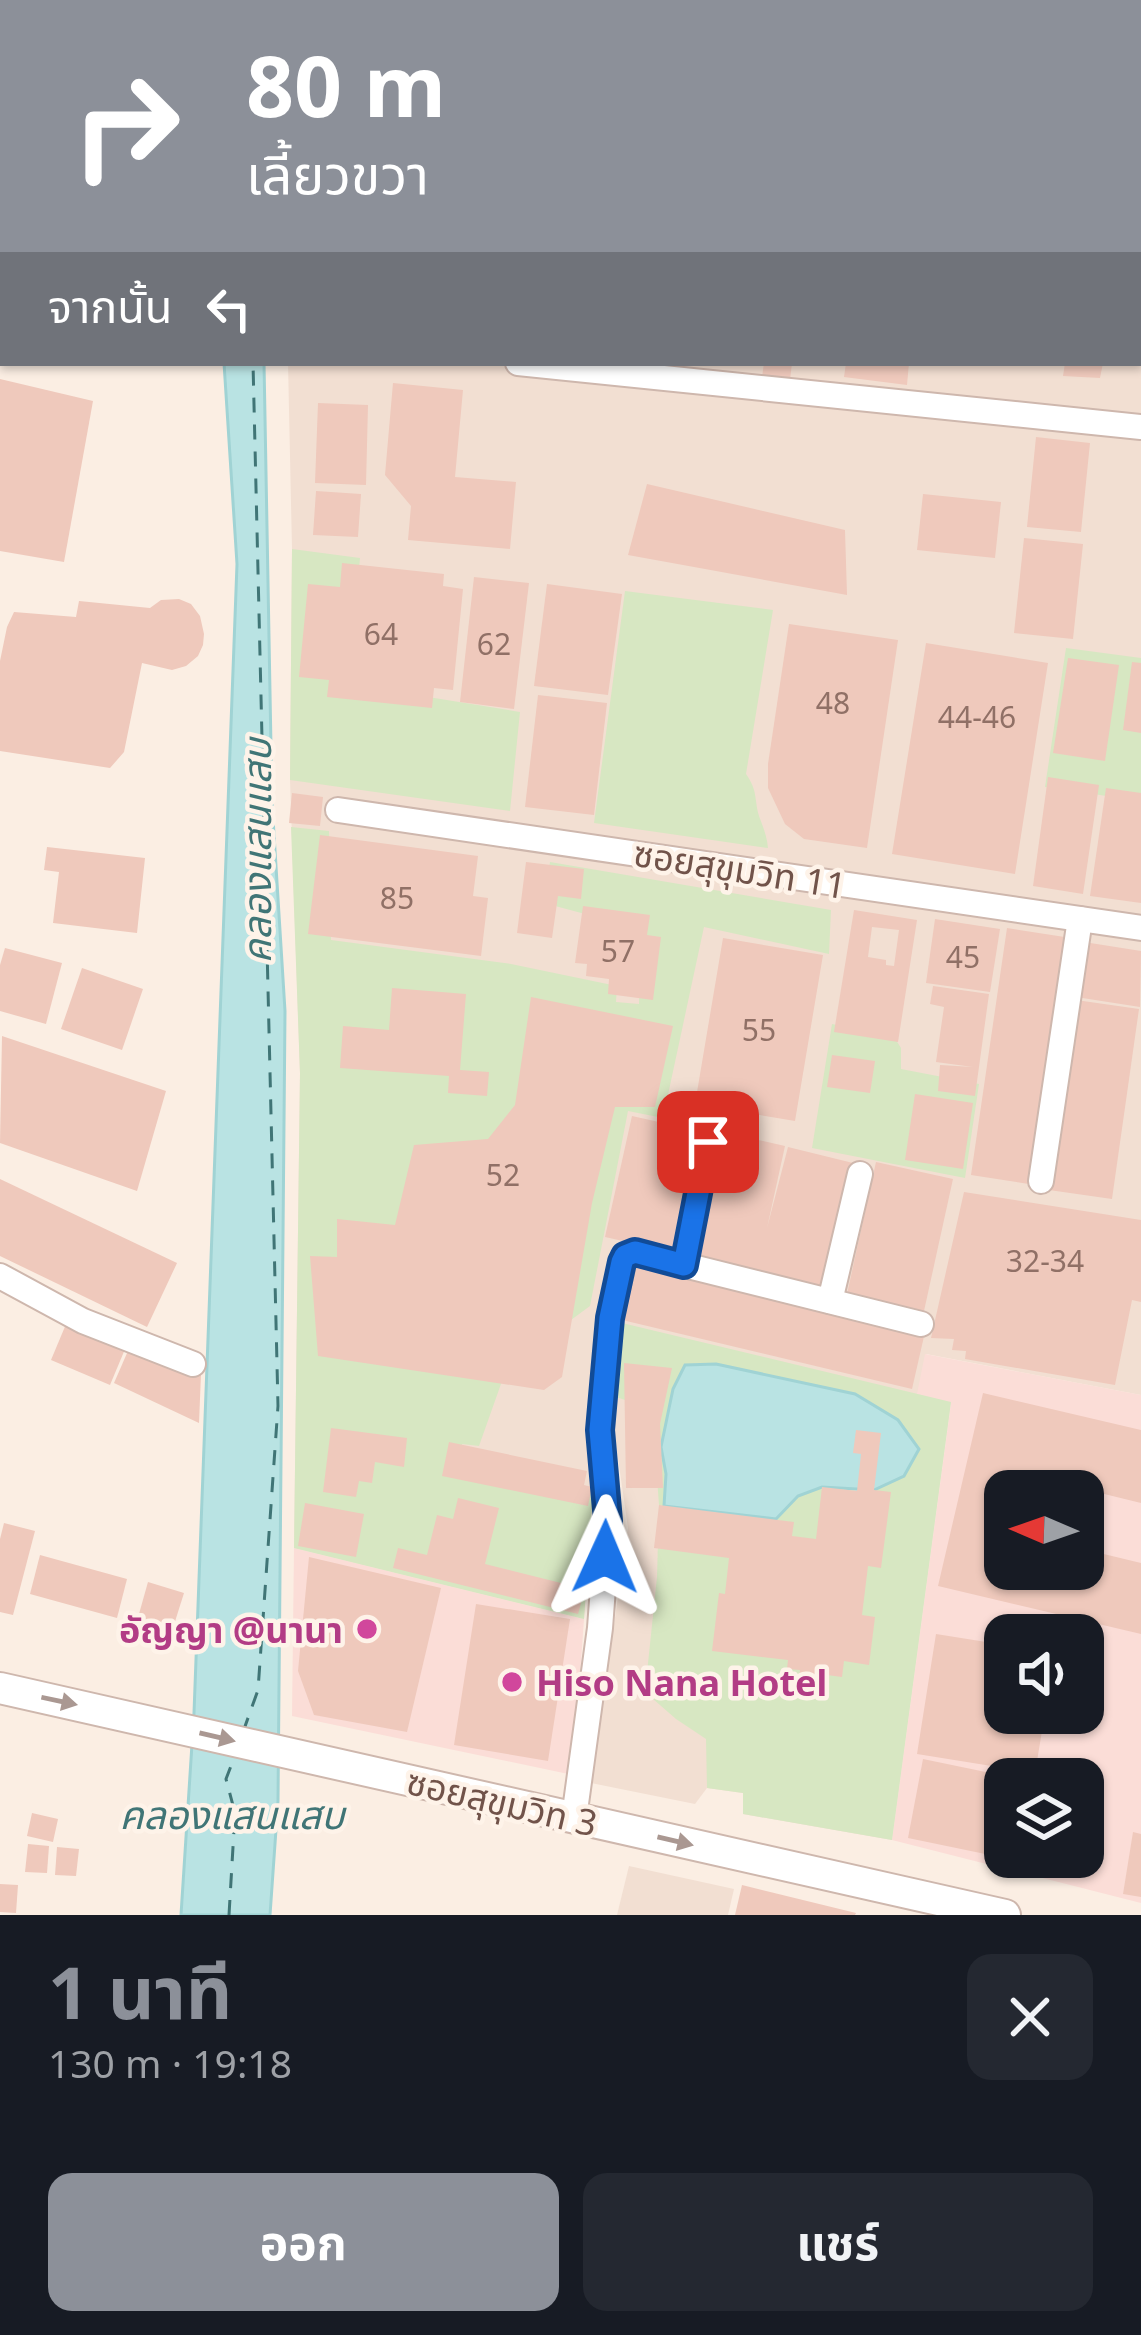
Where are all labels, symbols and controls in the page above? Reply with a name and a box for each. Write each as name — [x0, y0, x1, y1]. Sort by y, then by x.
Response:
text: 80 m — [246, 27, 446, 142]
icon: right — [48, 48, 204, 204]
text: เลี้ยวขวา — [246, 136, 429, 210]
text: จากนั้น — [48, 275, 172, 336]
icon: left — [196, 276, 262, 342]
house number: 64 — [364, 613, 398, 654]
house number: 62 — [477, 623, 511, 664]
house number: 48 — [816, 682, 850, 723]
house number: 44-46 — [938, 696, 1016, 737]
water label: คลองแสนแสบ — [229, 736, 282, 964]
street label: ซอยสุขุมวิท 11 — [630, 828, 850, 910]
house number: 85 — [380, 877, 414, 918]
house number: 57 — [601, 930, 635, 971]
house number: 45 — [946, 936, 980, 977]
house number: 55 — [742, 1009, 776, 1050]
pin — [657, 1091, 759, 1193]
icon: arrive — [675, 1109, 741, 1175]
house number: 52 — [486, 1154, 520, 1195]
house number: 32-34 — [1006, 1240, 1084, 1281]
north arrow — [984, 1470, 1104, 1590]
map controls — [984, 1470, 1104, 1878]
position arrow — [542, 1494, 668, 1620]
place label: อัญญา @นานา — [119, 1605, 343, 1654]
button: sound — [984, 1614, 1104, 1734]
marker: อัญญา @นานา — [354, 1616, 380, 1642]
place label: Hiso Nana Hotel — [536, 1658, 827, 1707]
marker: Hiso Nana Hotel — [499, 1669, 525, 1695]
one-way arrow — [41, 1692, 79, 1711]
one-way arrow — [198, 1728, 236, 1747]
street label: ซอยสุขุมวิท 3 — [402, 1756, 602, 1848]
button: layers — [984, 1758, 1104, 1878]
water label: คลองแสนแสบ — [119, 1787, 347, 1840]
one-way arrow — [656, 1832, 694, 1851]
text: 1 นาที — [48, 1942, 232, 2040]
button: close — [967, 1954, 1093, 2080]
text: 130 m · 19:18 — [48, 2036, 292, 2089]
button: ออก — [48, 2173, 559, 2311]
button: แชร์ — [583, 2173, 1093, 2311]

